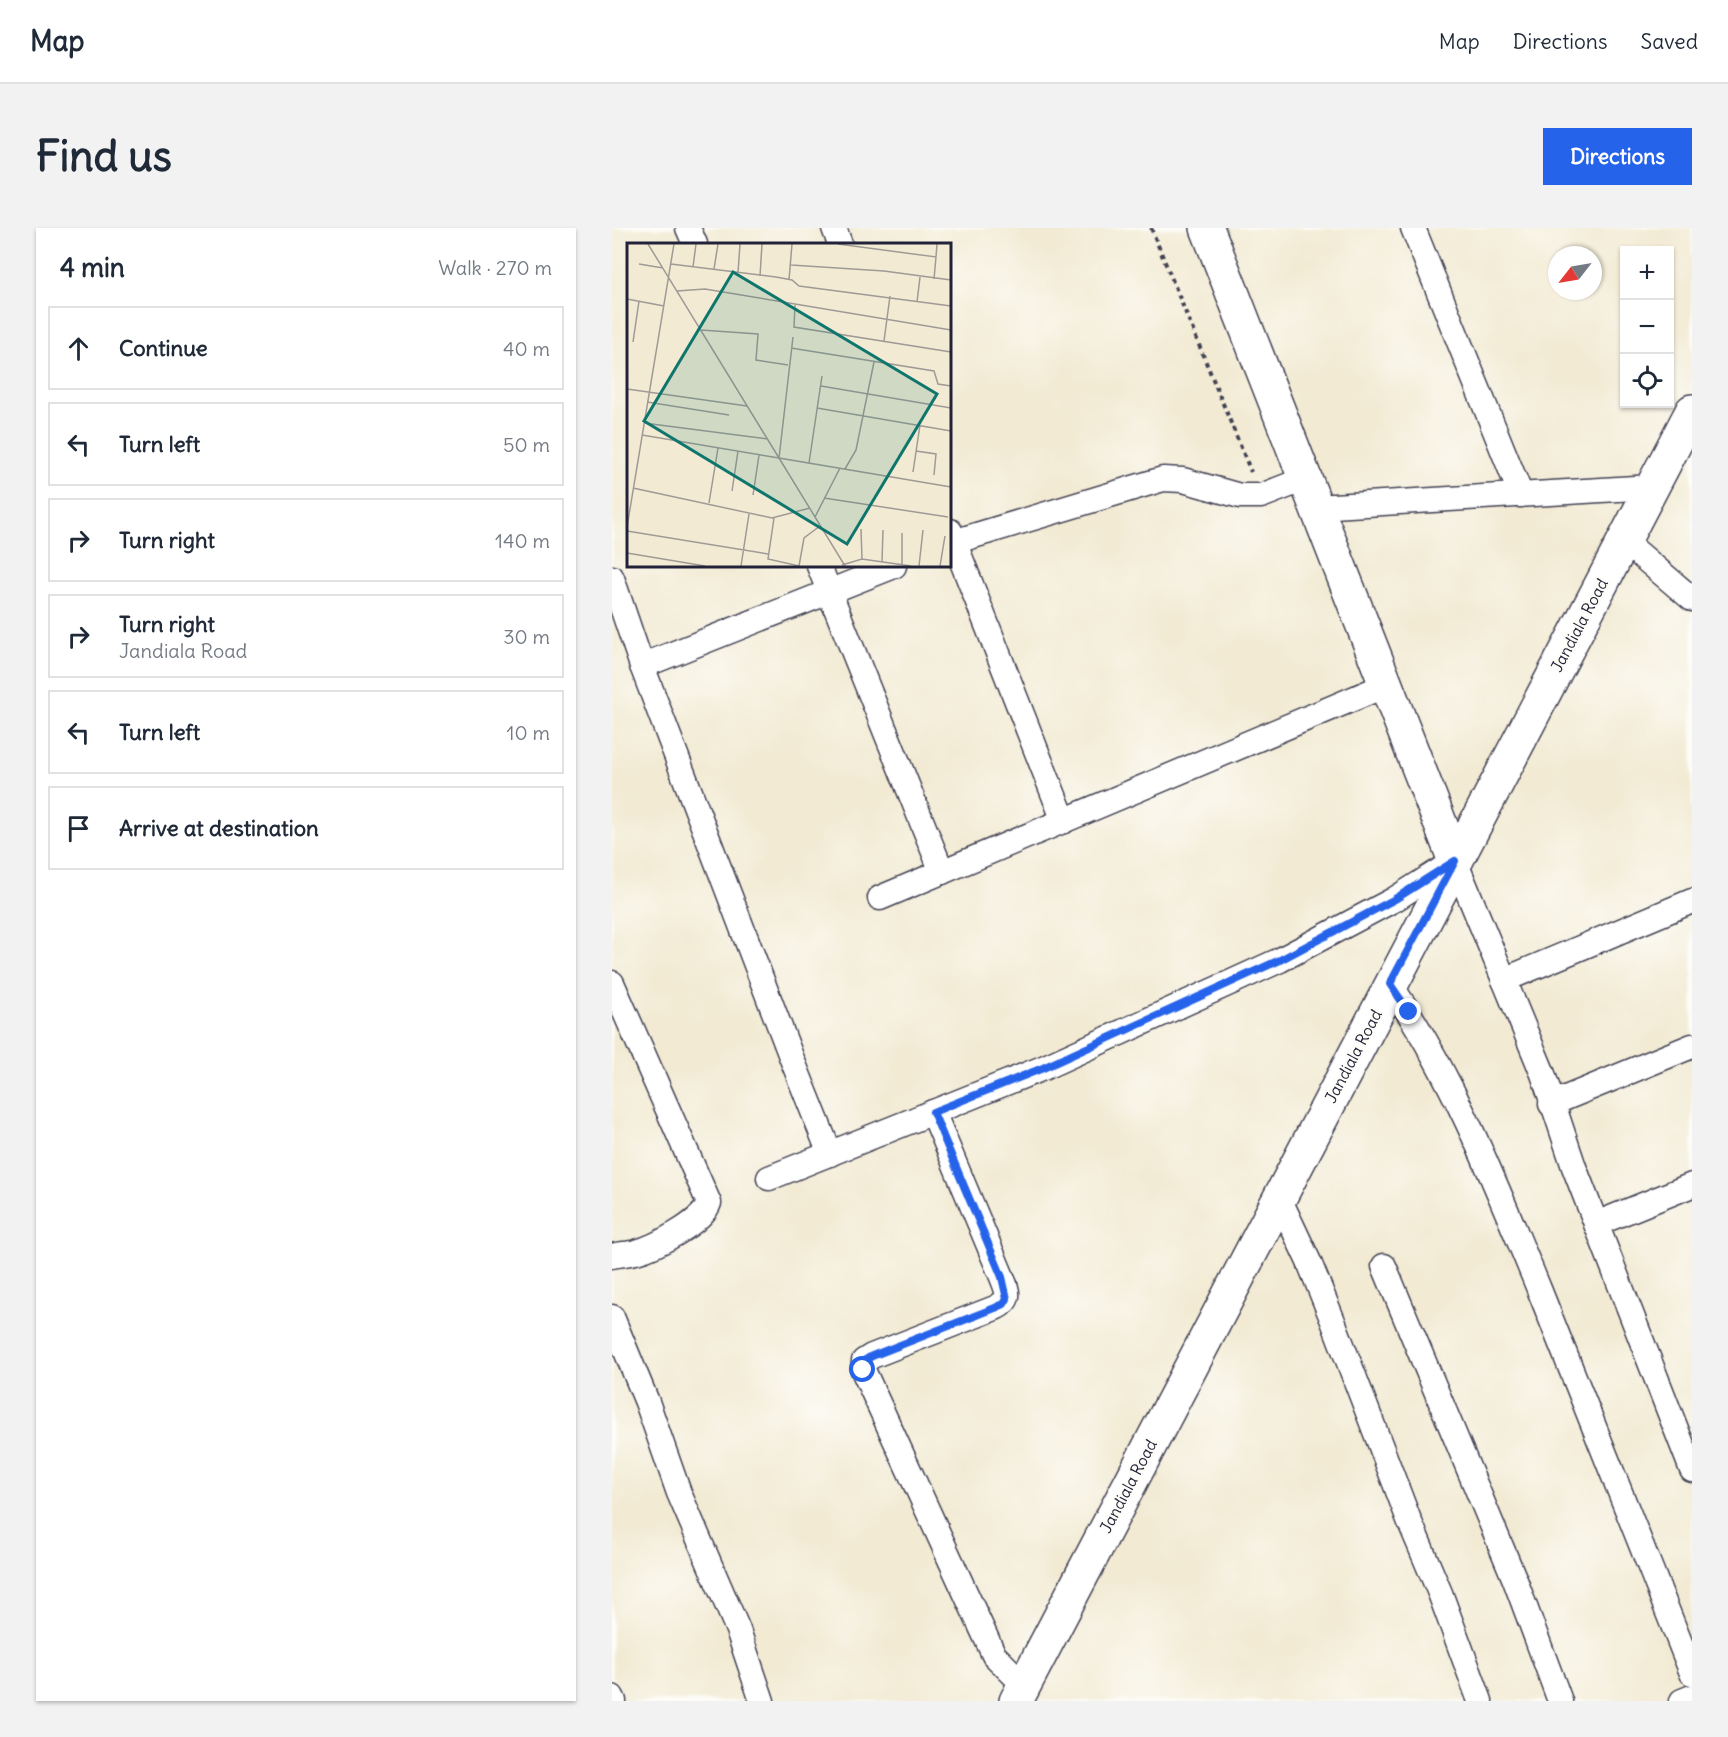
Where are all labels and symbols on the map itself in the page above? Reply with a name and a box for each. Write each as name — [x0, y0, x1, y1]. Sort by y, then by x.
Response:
inset map — [627, 243, 951, 567]
north arrow — [1548, 246, 1602, 300]
street label: Jandiala Road — [1546, 575, 1612, 675]
route end — [1395, 998, 1421, 1024]
street label: Jandiala Road — [1320, 1006, 1386, 1106]
route start — [849, 1356, 875, 1382]
street label: Jandiala Road — [1095, 1436, 1161, 1536]

